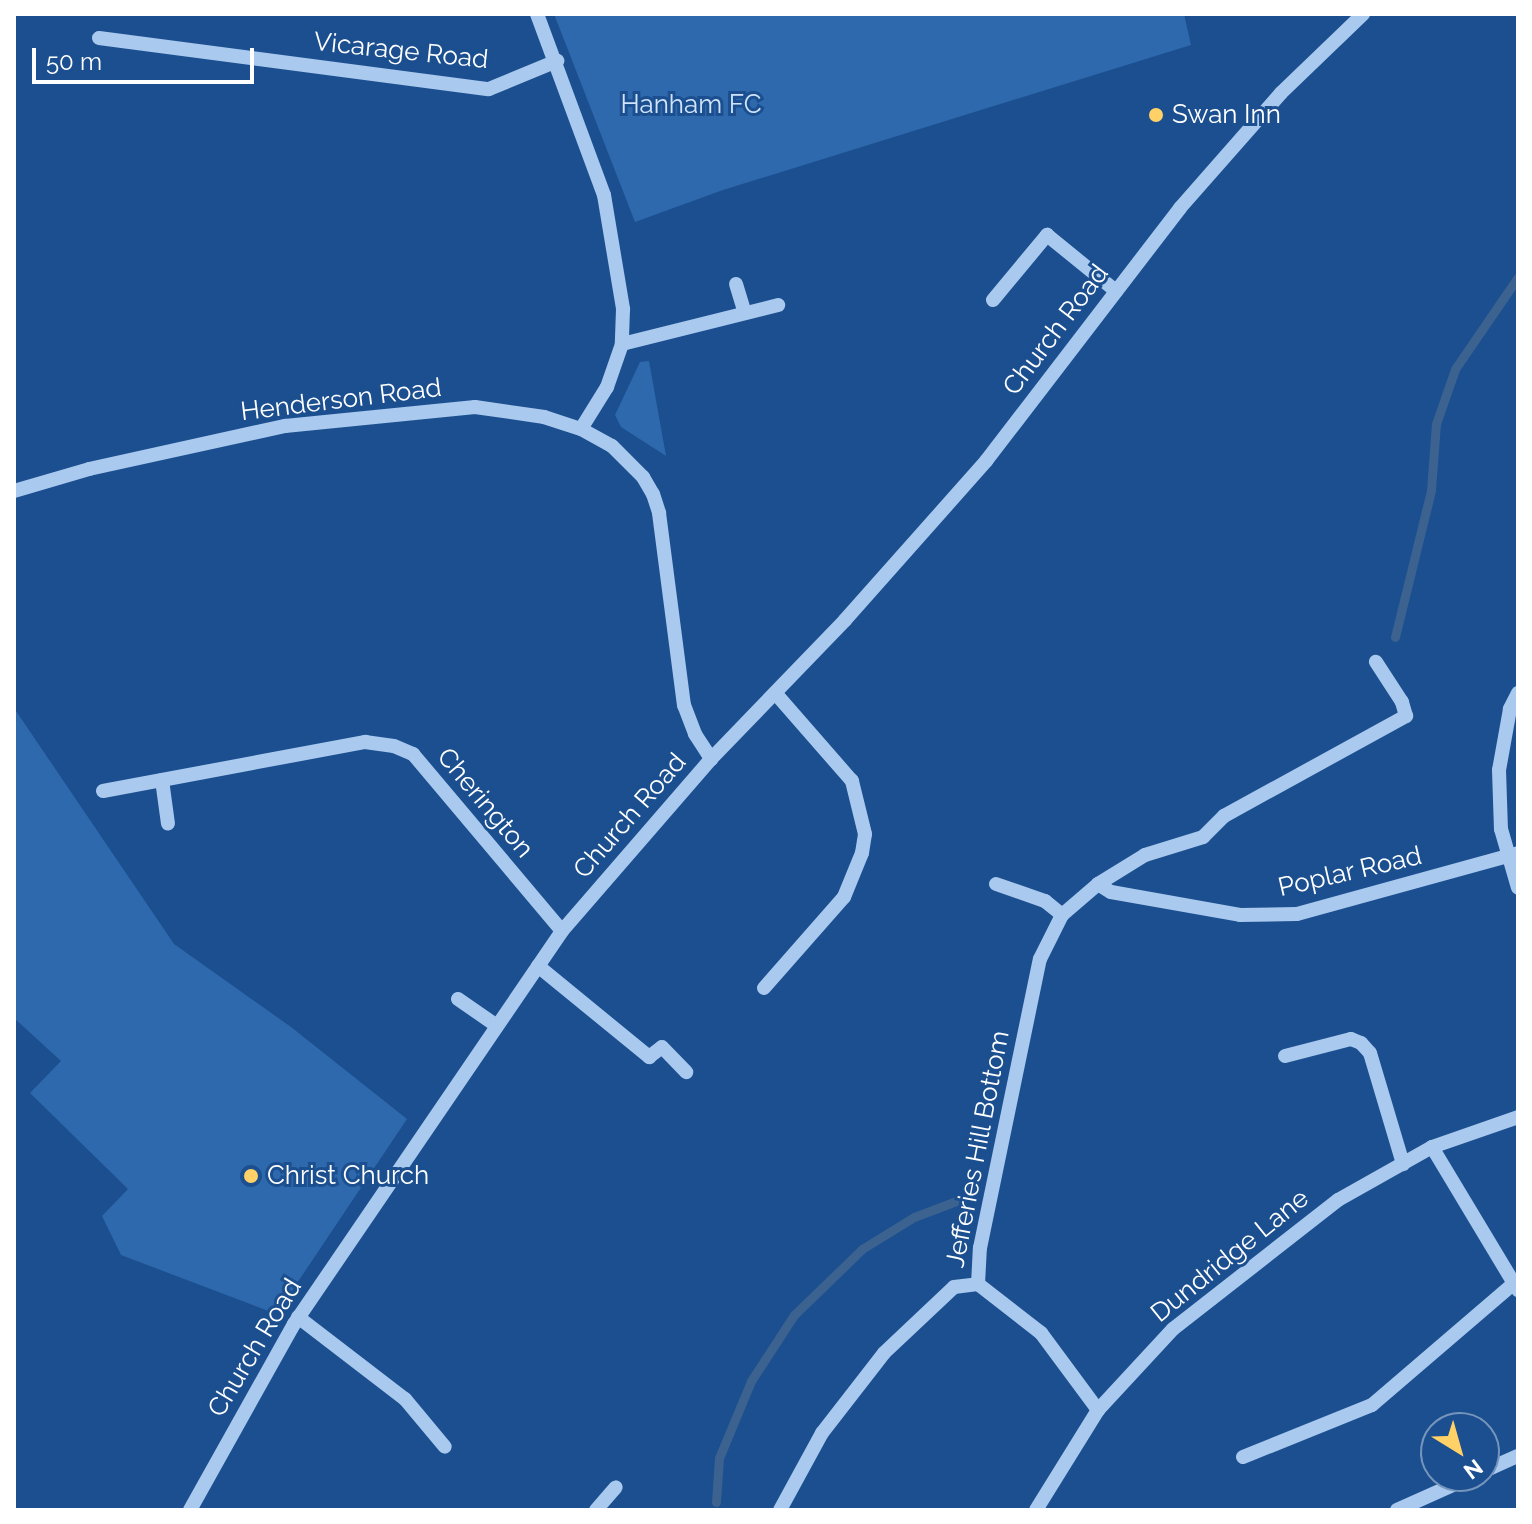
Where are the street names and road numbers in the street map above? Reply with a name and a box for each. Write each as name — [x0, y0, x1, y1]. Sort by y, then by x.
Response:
street label: Vicarage Road — [312, 26, 490, 76]
street label: Church Road — [997, 258, 1115, 402]
street label: Henderson Road — [239, 372, 443, 428]
street label: Cherington — [430, 742, 540, 864]
street label: Church Road — [567, 747, 693, 885]
street label: Poplar Road — [1275, 840, 1425, 904]
street label: Jefferies Hill Bottom — [940, 1028, 1016, 1270]
street label: Dundridge Lane — [1145, 1183, 1315, 1329]
street label: Church Road — [202, 1273, 308, 1423]

